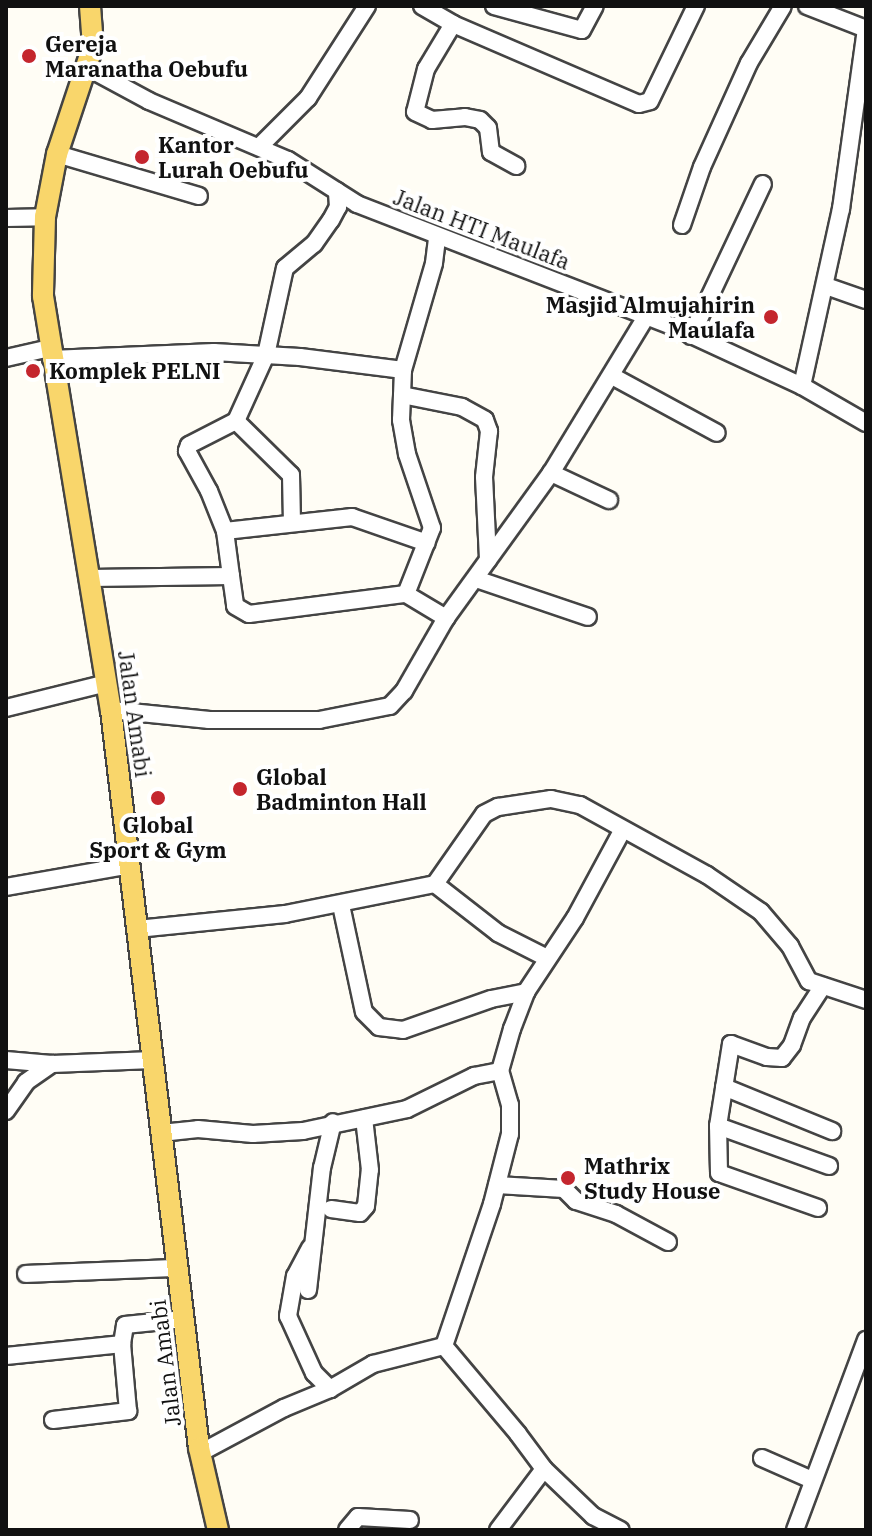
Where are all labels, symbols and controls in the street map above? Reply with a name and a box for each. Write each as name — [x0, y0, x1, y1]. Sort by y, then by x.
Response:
place label: Gereja Maranatha Oebufu — [45, 30, 248, 82]
marker: Gereja Maranatha Oebufu — [20, 47, 38, 65]
place label: Kantor Lurah Oebufu — [158, 131, 308, 182]
marker: Kantor Lurah Oebufu — [133, 148, 151, 166]
street label: Jalan HTI Maulafa — [390, 183, 574, 275]
place label: Masjid Almujahirin Maulafa — [546, 291, 755, 342]
marker: Masjid Almujahirin Maulafa — [762, 308, 780, 326]
place label: Komplek PELNI — [49, 358, 221, 384]
marker: Komplek PELNI — [24, 362, 42, 380]
street label: Jalan Amabi — [113, 649, 157, 779]
place label: Global Badminton Hall — [256, 763, 427, 814]
marker: Global Badminton Hall — [231, 780, 249, 798]
marker: Global Sport & Gym — [149, 789, 167, 807]
place label: Global Sport & Gym — [89, 811, 227, 862]
place label: Mathrix Study House — [584, 1152, 720, 1204]
marker: Mathrix Study House — [559, 1169, 577, 1187]
street label: Jalan Amabi — [144, 1298, 186, 1428]

